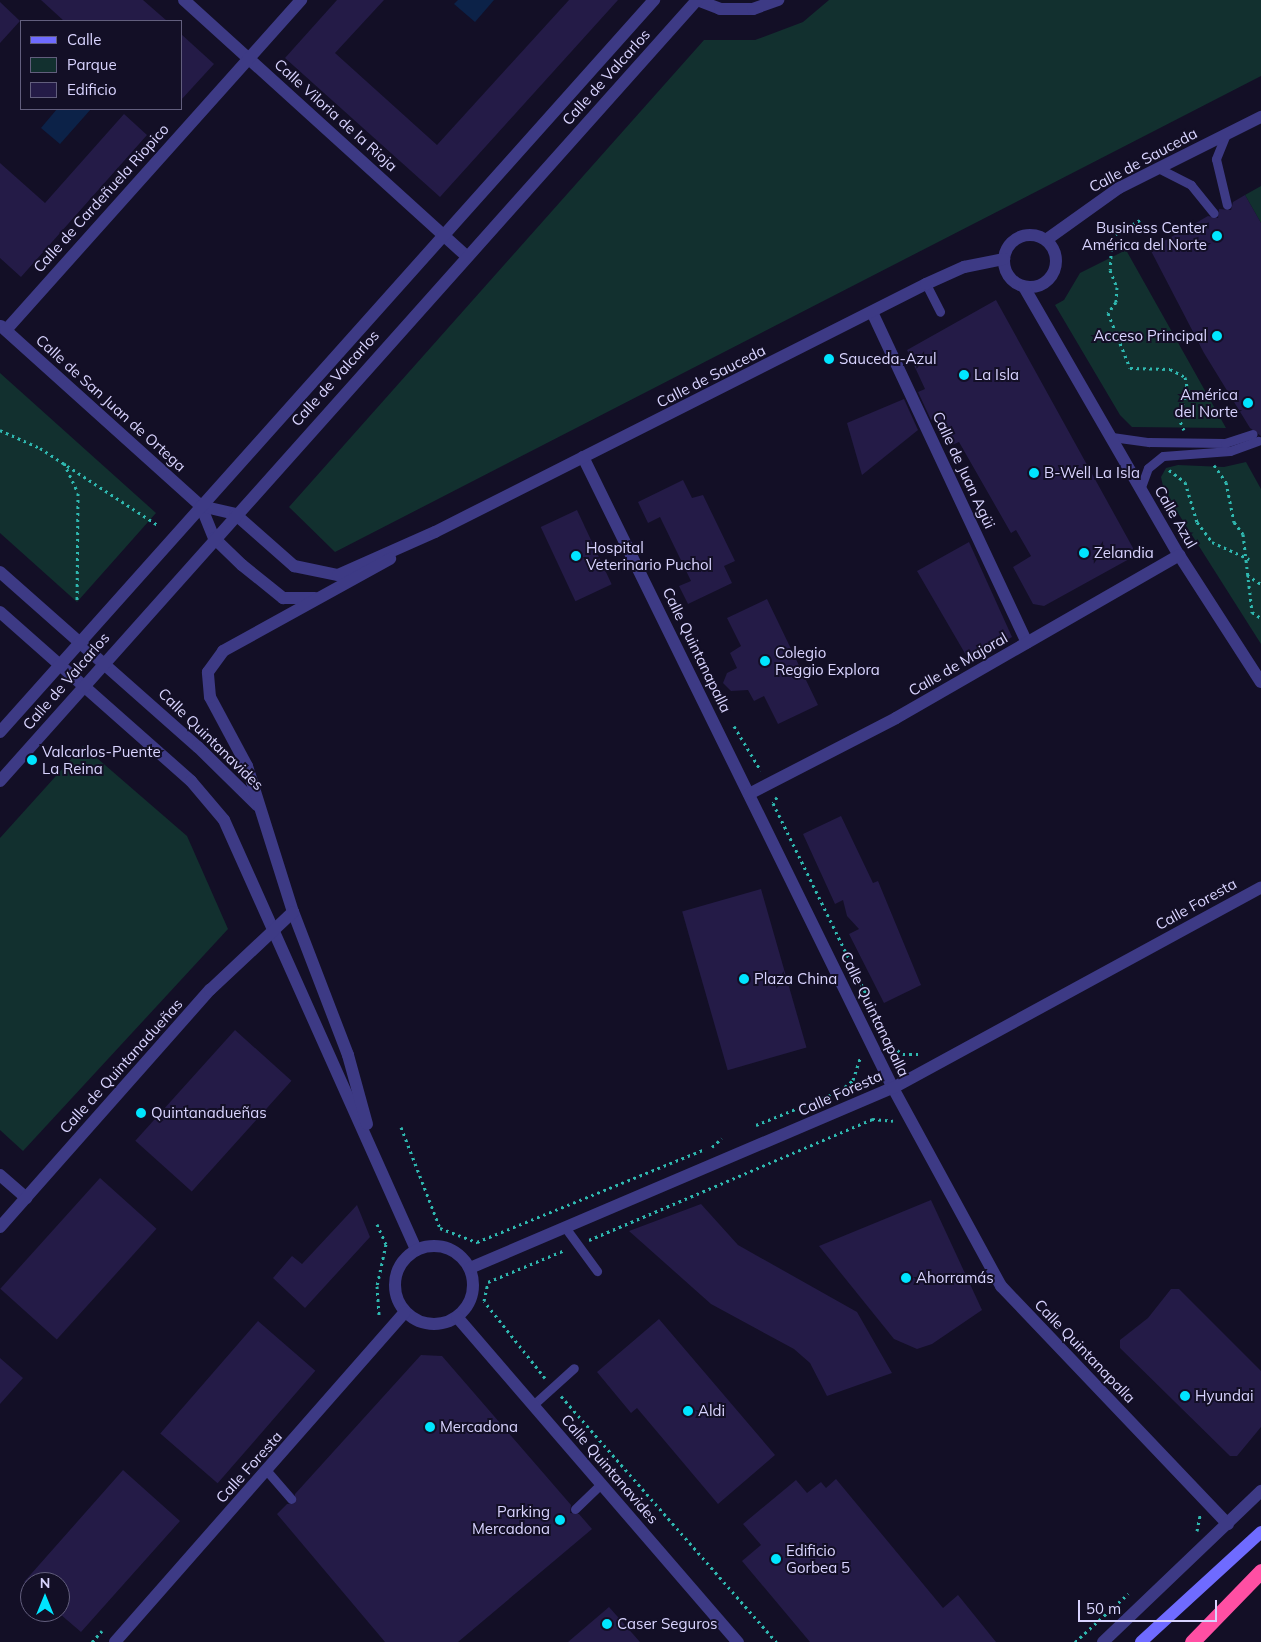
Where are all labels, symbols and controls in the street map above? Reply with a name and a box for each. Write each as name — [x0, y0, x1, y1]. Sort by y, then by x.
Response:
legend — [20, 20, 182, 110]
street label: Calle de Valcarlos — [558, 25, 654, 129]
text: Calle — [67, 30, 101, 49]
text: Parque — [67, 55, 117, 74]
street label: Calle Viloria de la Rioja — [271, 55, 401, 175]
text: Edificio — [67, 80, 117, 99]
street label: Calle de Cardeñuela Riopico — [29, 120, 173, 276]
street label: Calle de Sauceda — [1086, 124, 1200, 196]
place label: Business Center América del Norte — [1082, 218, 1207, 253]
marker: Business Center América del Norte — [1211, 230, 1223, 242]
street label: Calle de Valcarlos — [287, 326, 383, 430]
place label: Acceso Principal — [1093, 327, 1207, 345]
marker: Acceso Principal — [1211, 330, 1223, 342]
street label: Calle de San Juan de Ortega — [32, 331, 190, 475]
street label: Calle de Sauceda — [654, 341, 768, 411]
place label: Sauceda-Azul — [839, 350, 937, 368]
marker: Sauceda-Azul — [823, 353, 835, 365]
place label: La Isla — [974, 366, 1019, 384]
marker: La Isla — [958, 369, 970, 381]
place label: América del Norte — [1174, 385, 1238, 420]
marker: América del Norte — [1242, 397, 1254, 409]
street label: Calle de Juan Agüi — [929, 409, 999, 531]
place label: B-Well La Isla — [1044, 464, 1140, 482]
marker: B-Well La Isla — [1028, 467, 1040, 479]
street label: Calle Azul — [1151, 483, 1201, 551]
place label: Hospital Veterinario Puchol — [586, 538, 712, 573]
place label: Zelandia — [1094, 544, 1154, 562]
marker: Zelandia — [1078, 547, 1090, 559]
marker: Hospital Veterinario Puchol — [570, 550, 582, 562]
street label: Calle Quintanapalla — [659, 584, 735, 716]
street label: Calle de Majoral — [905, 628, 1011, 700]
street label: Calle de Valcarlos — [19, 629, 113, 733]
place label: Colegio Reggio Explora — [775, 643, 880, 678]
marker: Colegio Reggio Explora — [759, 655, 771, 667]
street label: Calle Quintanavides — [155, 684, 267, 794]
place label: Valcarlos-Puente La Reina — [42, 742, 161, 777]
marker: Valcarlos-Puente La Reina — [26, 754, 38, 766]
street label: Calle Foresta — [1152, 874, 1240, 934]
street label: Calle Quintanapalla — [837, 948, 913, 1080]
place label: Plaza China — [754, 970, 837, 988]
marker: Plaza China — [738, 973, 750, 985]
street label: Calle de Quintanadueñas — [56, 995, 186, 1137]
street label: Calle Foresta — [795, 1066, 885, 1120]
place label: Quintanadueñas — [151, 1104, 267, 1122]
marker: Quintanadueñas — [135, 1107, 147, 1119]
place label: Ahorramás — [916, 1269, 994, 1287]
marker: Ahorramás — [900, 1272, 912, 1284]
street label: Calle Quintanapalla — [1031, 1295, 1139, 1407]
place label: Hyundai — [1195, 1387, 1253, 1405]
marker: Hyundai — [1179, 1390, 1191, 1402]
place label: Aldi — [698, 1402, 725, 1420]
marker: Aldi — [682, 1405, 694, 1417]
street label: Calle Quintanavides — [558, 1411, 662, 1527]
place label: Mercadona — [440, 1418, 518, 1436]
marker: Mercadona — [424, 1421, 436, 1433]
street label: Calle Foresta — [212, 1428, 286, 1506]
place label: Parking Mercadona — [472, 1502, 550, 1537]
marker: Parking Mercadona — [554, 1514, 566, 1526]
place label: Edificio Gorbea 5 — [786, 1541, 850, 1576]
marker: Edificio Gorbea 5 — [770, 1553, 782, 1565]
north arrow — [20, 1572, 70, 1622]
text: N — [40, 1574, 50, 1592]
scale bar — [1081, 1590, 1220, 1622]
text: 50 m — [1086, 1599, 1121, 1618]
place label: Caser Seguros — [617, 1615, 718, 1633]
marker: Caser Seguros — [601, 1618, 613, 1630]

